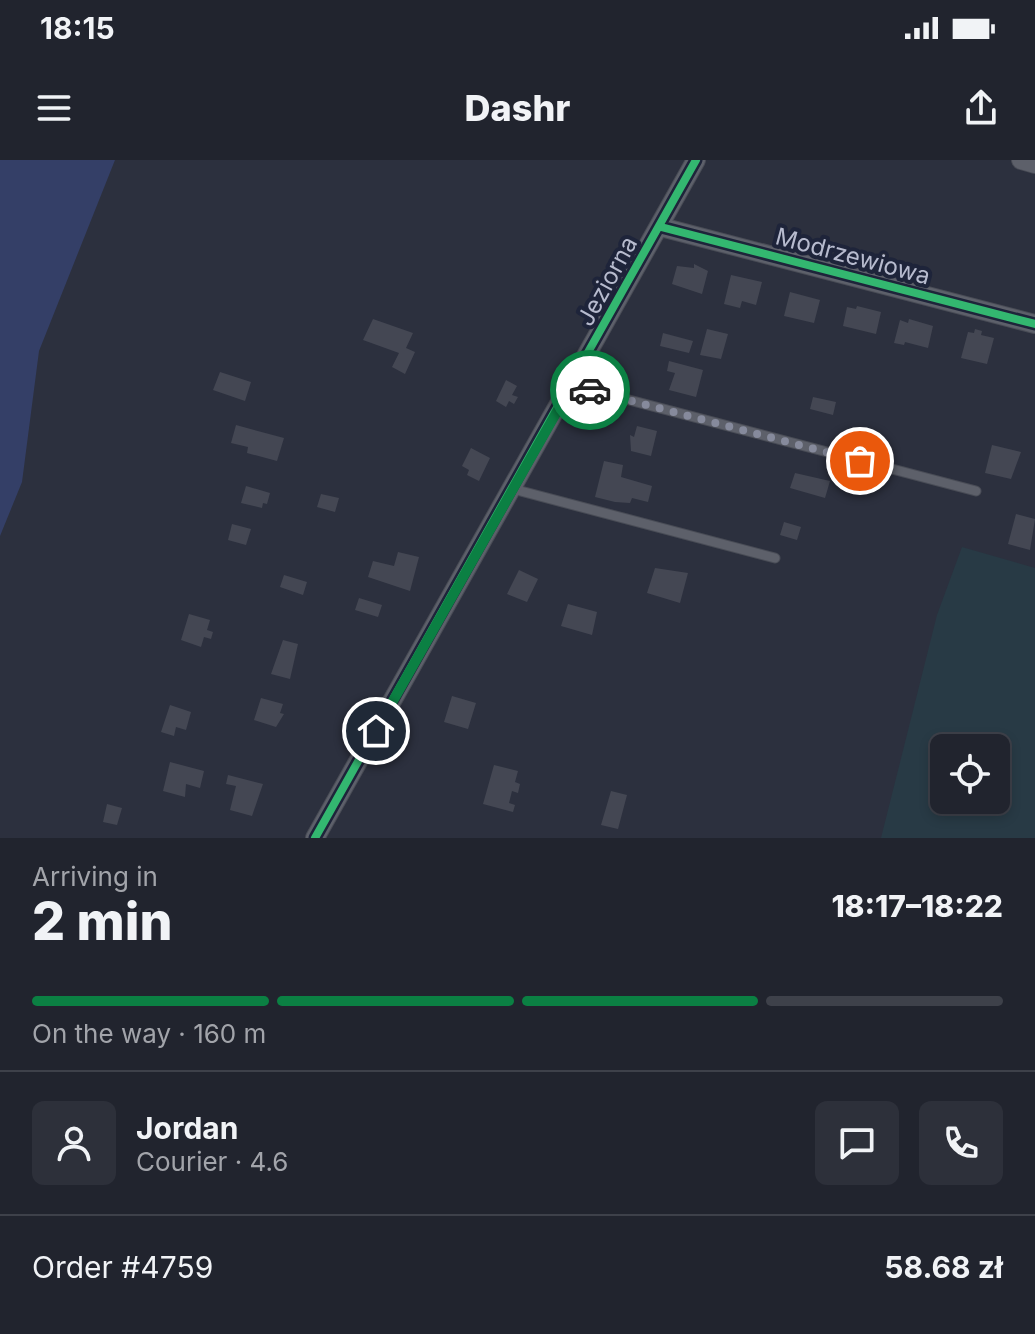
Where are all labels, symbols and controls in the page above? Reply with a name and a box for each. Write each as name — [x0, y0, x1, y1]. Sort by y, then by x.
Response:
text: 18:15 — [40, 10, 115, 46]
icon: menu — [32, 86, 76, 130]
text: Dashr — [465, 86, 570, 130]
icon: share — [959, 86, 1003, 130]
street label: Modrzewiowa — [773, 221, 933, 291]
street label: Jeziorna — [571, 231, 643, 331]
courier — [550, 350, 630, 430]
icon: car — [568, 368, 612, 412]
pin — [826, 427, 894, 495]
icon: bag — [838, 439, 882, 483]
pin — [342, 697, 410, 765]
icon: home — [354, 709, 398, 753]
map controls — [930, 734, 1010, 814]
button: locate — [930, 734, 1010, 814]
text: Arriving in — [32, 861, 158, 892]
text: 18:17–18:22 — [831, 888, 1003, 924]
text: 2 min — [32, 890, 173, 953]
text: On the way · 160 m — [32, 1018, 266, 1049]
button: person — [32, 1101, 116, 1185]
button: chat — [815, 1101, 899, 1185]
button: phone — [919, 1101, 1003, 1185]
text: Jordan — [136, 1110, 238, 1146]
text: Courier · 4.6 — [136, 1146, 288, 1177]
text: Order #4759 — [32, 1249, 213, 1285]
text: 58.68 zł — [884, 1249, 1003, 1285]

